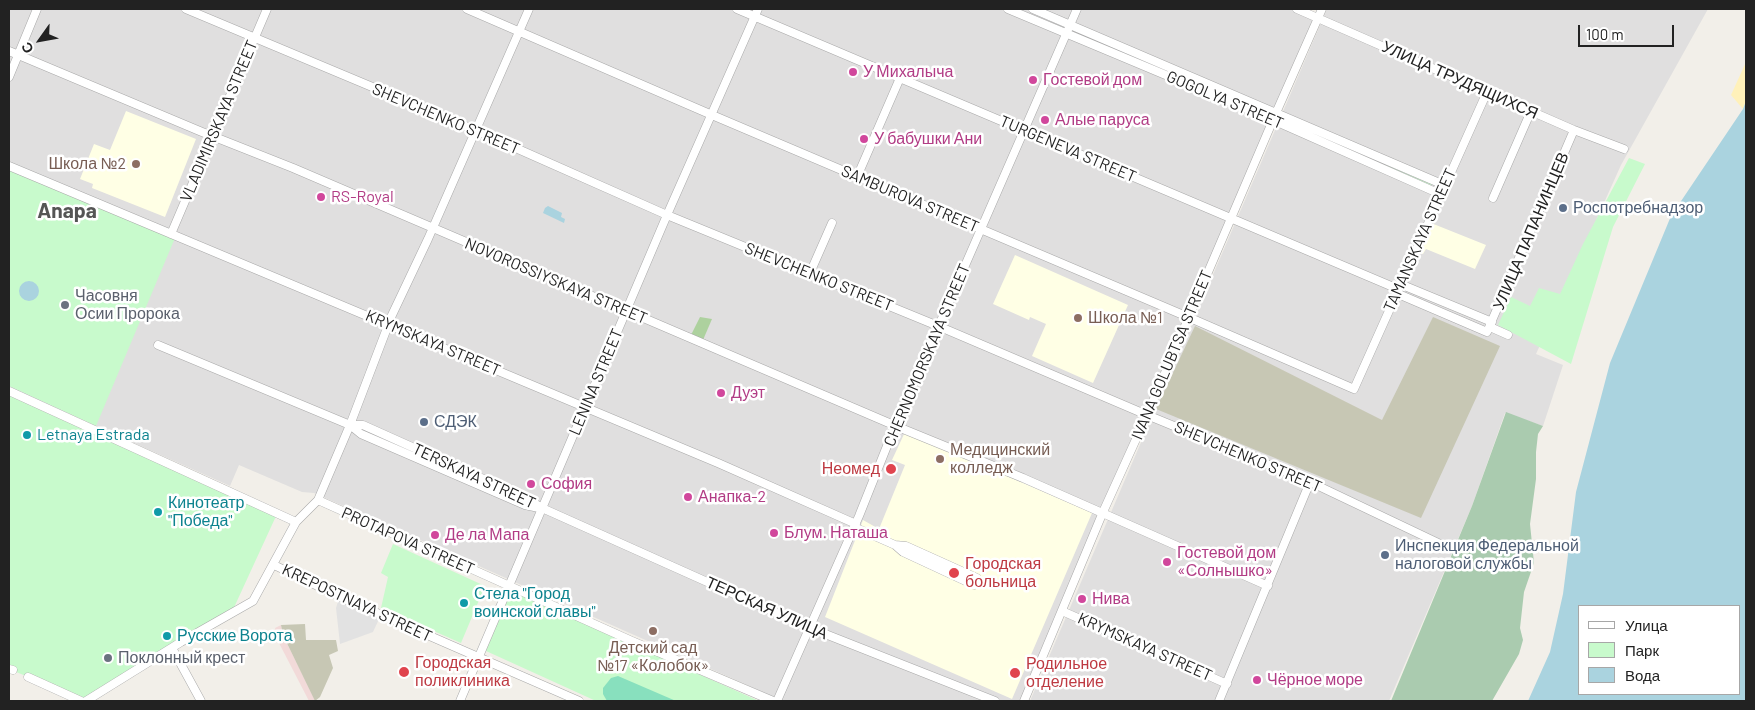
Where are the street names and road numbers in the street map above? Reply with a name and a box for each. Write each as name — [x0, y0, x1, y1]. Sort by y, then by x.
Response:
street label: VLADIMIRSKAYA STREET — [176, 37, 262, 205]
street label: УЛИЦА ТРУДЯЩИХСЯ — [1379, 37, 1541, 123]
street label: GOGOLYA STREET — [1164, 67, 1286, 133]
street label: SHEVCHENKO STREET — [369, 79, 523, 159]
street label: TURGENEVA STREET — [997, 112, 1139, 186]
street label: УЛИЦА ПАПАНИНЦЕВ — [1489, 149, 1573, 313]
street label: SAMBUROVA STREET — [838, 161, 982, 237]
street label: TAMANSKAYA STREET — [1380, 165, 1460, 315]
street label: NOVOROSSIYSKAYA STREET — [462, 234, 650, 328]
street label: SHEVCHENKO STREET — [742, 238, 896, 316]
street label: CHERNOMORSKAYA STREET — [880, 261, 974, 449]
street label: IVANA GOLUBTSA STREET — [1128, 267, 1216, 443]
street label: KRYMSKAYA STREET — [362, 306, 504, 380]
street label: LENINA STREET — [565, 326, 627, 438]
street label: SHEVCHENKO STREET — [1171, 417, 1325, 497]
street label: TERSKAYA STREET — [409, 439, 539, 513]
street label: PROTAPOVA STREET — [339, 503, 477, 579]
street label: KREPOSTNAYA STREET — [279, 560, 435, 646]
street label: ТЕРСКАЯ УЛИЦА — [703, 573, 831, 643]
street label: KRYMSKAYA STREET — [1075, 609, 1215, 685]

